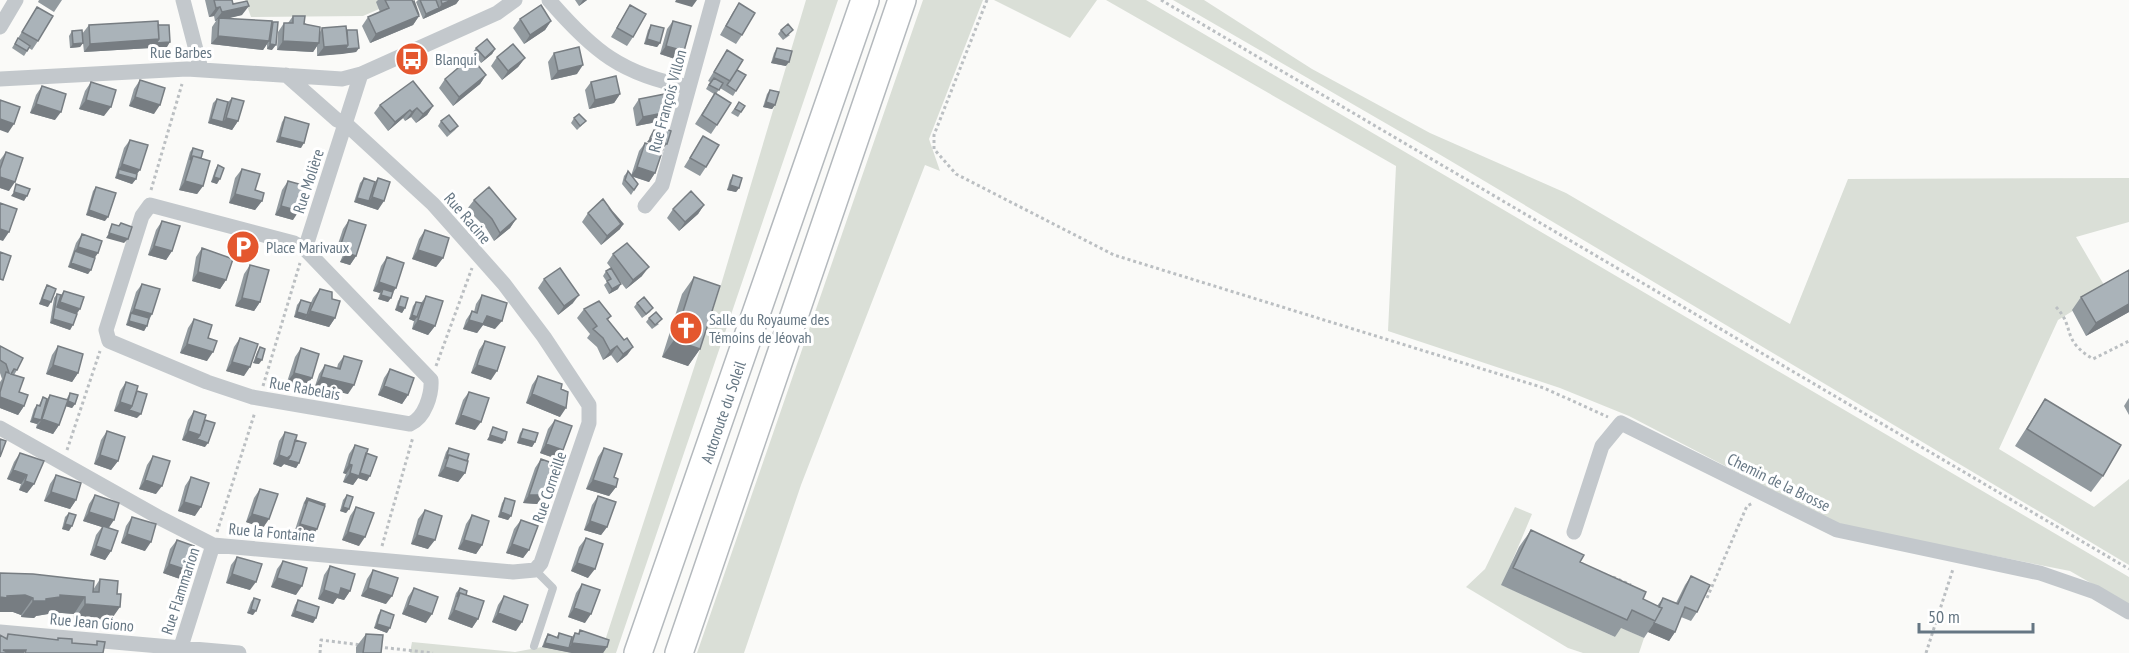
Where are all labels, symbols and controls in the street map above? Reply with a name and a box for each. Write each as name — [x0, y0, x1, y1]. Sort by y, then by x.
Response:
bus stop icon: Blanqui — [394, 41, 430, 77]
street label: Rue Barbes — [150, 42, 212, 62]
street label: Rue François Villon — [644, 47, 690, 155]
place label: Blanqui — [435, 49, 477, 69]
street label: Rue Molière — [288, 146, 328, 216]
street label: Rue Racine — [440, 188, 496, 248]
parking icon: Place Marivaux — [225, 229, 261, 265]
place label: Place Marivaux — [266, 237, 350, 257]
place label: Salle du Royaume des Témoins de Jéovah — [709, 309, 830, 347]
church icon: Salle du Royaume des Témoins de Jéovah — [668, 310, 704, 346]
street label: Autoroute du Soleil — [696, 358, 750, 466]
street label: Rue Rabelais — [268, 372, 342, 404]
street label: Chemin de la Brosse — [1724, 448, 1834, 516]
street label: Rue Corneille — [528, 449, 570, 525]
street label: Rue la Fontaine — [228, 518, 316, 546]
street label: Rue Flammarion — [157, 545, 203, 637]
scale bar — [1919, 596, 2033, 634]
text: 50 m — [1928, 605, 1960, 628]
street label: Rue Jean Giono — [49, 608, 135, 636]

